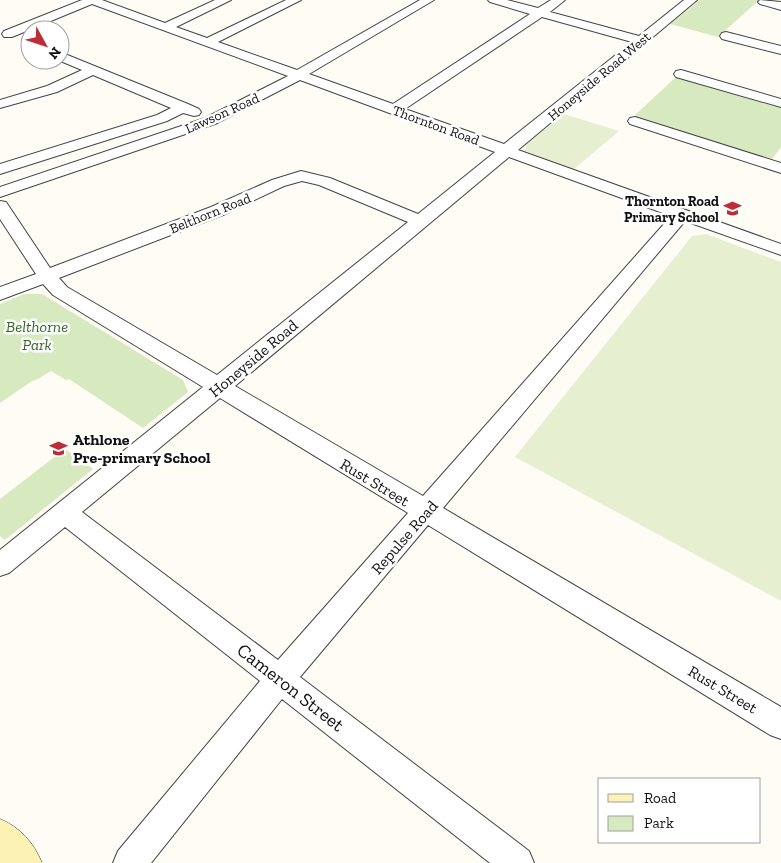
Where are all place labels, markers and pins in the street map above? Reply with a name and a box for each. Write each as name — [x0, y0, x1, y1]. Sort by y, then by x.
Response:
place label: Thornton Road Primary School — [624, 193, 719, 226]
school or university icon: Thornton Road Primary School — [723, 199, 743, 219]
place label: Athlone Pre-primary School — [73, 430, 211, 467]
school or university icon: Athlone Pre-primary School — [49, 438, 69, 458]

